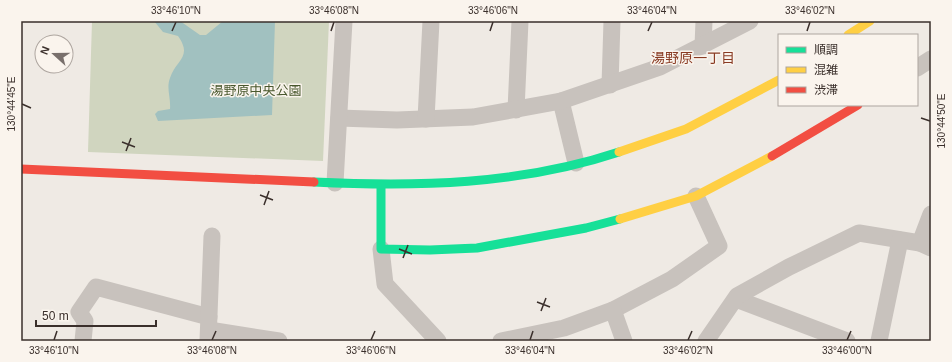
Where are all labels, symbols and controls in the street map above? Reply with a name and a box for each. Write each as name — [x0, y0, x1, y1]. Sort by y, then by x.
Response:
text: 33°46'10"N — [151, 5, 201, 16]
text: 33°46'08"N — [309, 5, 359, 16]
text: 33°46'06"N — [468, 5, 518, 16]
text: 33°46'04"N — [627, 5, 677, 16]
text: 33°46'02"N — [785, 5, 835, 16]
north arrow — [34, 34, 74, 74]
legend — [778, 34, 918, 106]
text: 順調 — [814, 43, 838, 57]
text: N — [38, 45, 52, 56]
district label: 湯野原一丁目 — [651, 50, 735, 66]
text: 混雑 — [814, 63, 838, 77]
text: 130°44'45"E — [6, 76, 17, 132]
park label: 湯野原中央公園 — [210, 83, 302, 98]
text: 渋滞 — [814, 83, 838, 97]
text: 130°44'50"E — [936, 93, 947, 149]
scale bar — [36, 302, 156, 328]
text: 50 m — [42, 309, 69, 323]
text: 33°46'10"N — [29, 345, 79, 356]
text: 33°46'08"N — [187, 345, 237, 356]
text: 33°46'06"N — [346, 345, 396, 356]
text: 33°46'04"N — [505, 345, 555, 356]
text: 33°46'02"N — [663, 345, 713, 356]
text: 33°46'00"N — [822, 345, 872, 356]

